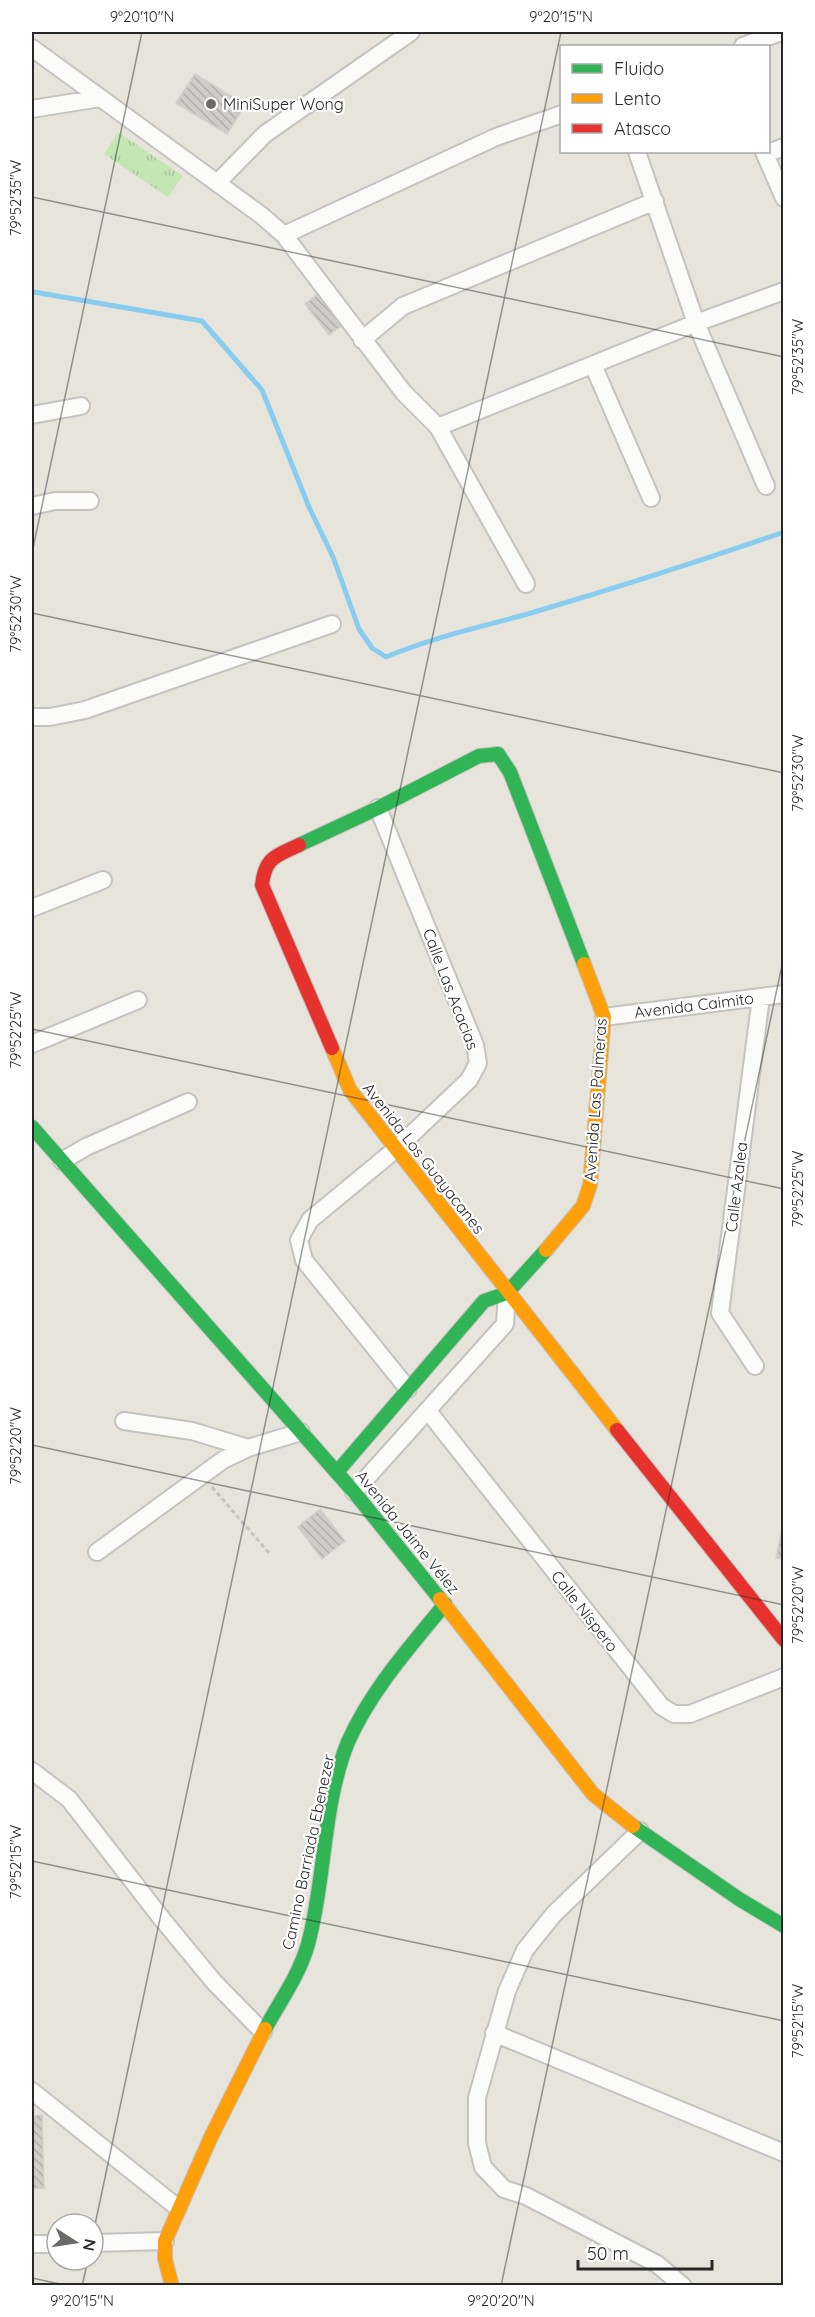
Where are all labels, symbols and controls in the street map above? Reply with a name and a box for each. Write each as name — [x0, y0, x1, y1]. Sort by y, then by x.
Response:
text: 9°20'10"N — [110, 7, 174, 26]
text: 9°20'15"N — [529, 7, 593, 26]
legend — [560, 45, 770, 153]
text: Fluido — [614, 57, 664, 80]
text: Lento — [614, 87, 661, 110]
place label: MiniSuper Wong — [223, 94, 344, 114]
marker: MiniSuper Wong — [204, 97, 218, 111]
text: Atasco — [614, 117, 671, 140]
text: 79°52'35"W — [6, 159, 25, 236]
text: 79°52'35"W — [788, 318, 807, 395]
text: 79°52'30"W — [6, 575, 25, 653]
text: 79°52'30"W — [788, 734, 807, 812]
street label: Calle Las Acacias — [419, 926, 483, 1052]
street label: Avenida Caimito — [633, 988, 755, 1022]
text: 79°52'25"W — [6, 991, 25, 1069]
street label: Avenida Las Palmeras — [579, 1018, 611, 1182]
street label: Avenida Los Guayacanes — [359, 1078, 489, 1238]
street label: Calle Azalea — [721, 1141, 751, 1233]
text: 79°52'25"W — [788, 1150, 807, 1228]
text: 79°52'20"W — [6, 1407, 25, 1485]
street label: Avenida Jaime Vélez — [352, 1466, 464, 1598]
street label: Calle Níspero — [547, 1566, 623, 1656]
text: 79°52'20"W — [788, 1566, 807, 1644]
street label: Camino Barriada Ebenezer — [277, 1752, 339, 1952]
text: 79°52'15"W — [6, 1824, 25, 1899]
text: 79°52'15"W — [788, 1983, 807, 2058]
north arrow — [45, 2212, 105, 2272]
scale bar — [578, 2233, 712, 2271]
text: N — [79, 2237, 101, 2253]
text: 50 m — [587, 2242, 629, 2265]
text: 9°20'15"N — [50, 2291, 114, 2310]
text: 9°20'20"N — [467, 2291, 535, 2310]

